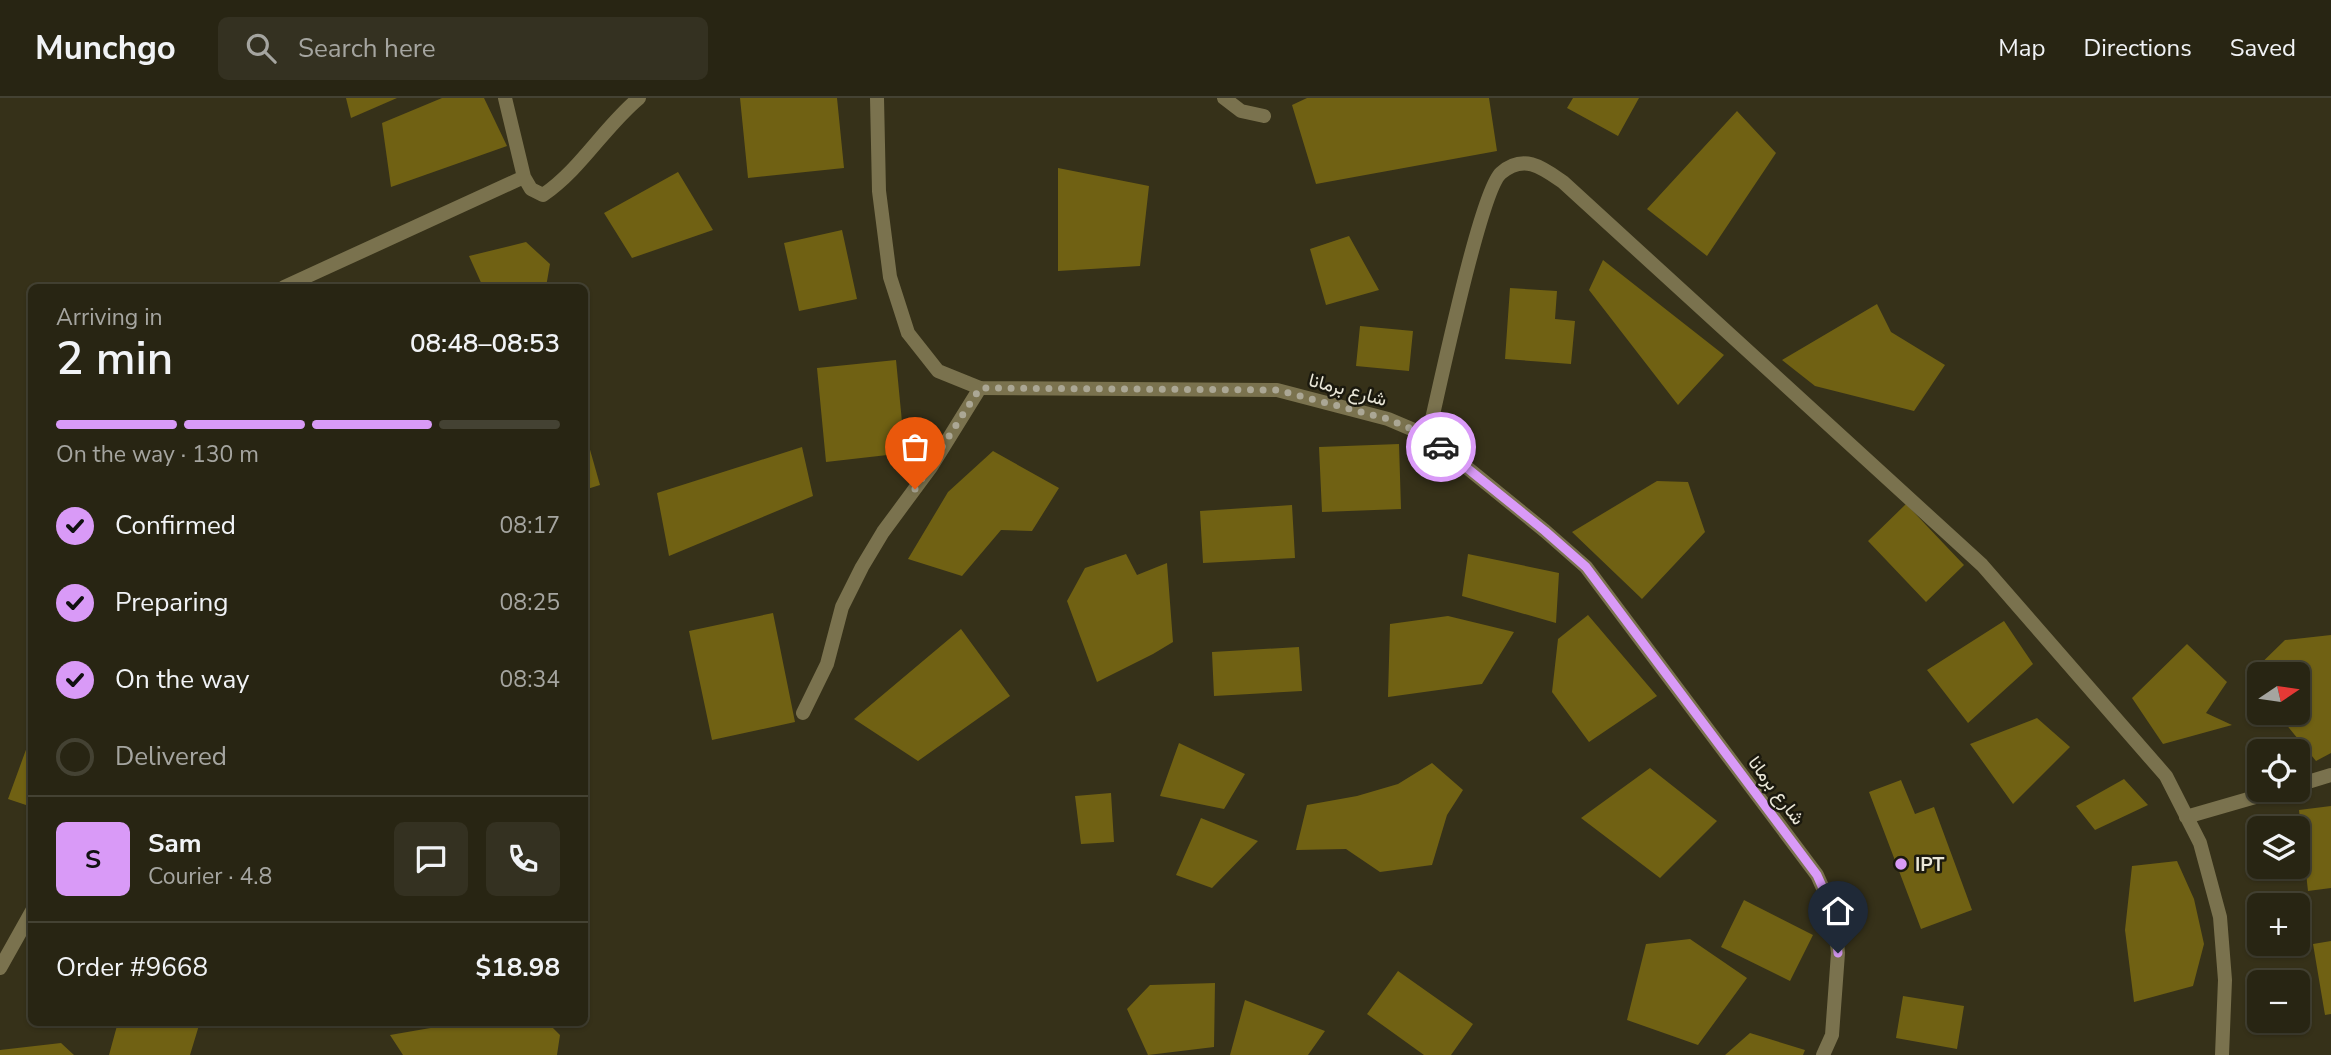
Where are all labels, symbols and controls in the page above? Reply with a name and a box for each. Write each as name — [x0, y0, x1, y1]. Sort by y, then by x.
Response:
search box — [218, 17, 708, 80]
text: Munchgo — [35, 26, 176, 71]
icon: search — [242, 29, 280, 67]
text: Search here — [298, 31, 436, 66]
text: Map — [1998, 32, 2045, 64]
text: Directions — [2083, 32, 2192, 64]
text: Saved — [2230, 32, 2296, 64]
text: Arriving in — [56, 302, 163, 333]
text: 08:48–08:53 — [410, 326, 560, 361]
text: 2 min — [56, 327, 173, 390]
street label: شارع برمانا — [1306, 367, 1390, 413]
courier — [1406, 412, 1476, 482]
pin — [885, 417, 945, 489]
icon: bag — [896, 428, 934, 466]
icon: car — [1422, 428, 1460, 466]
text: On the way · 130 m — [56, 439, 259, 470]
icon: check — [56, 507, 94, 545]
text: Confirmed — [115, 508, 236, 543]
text: 08:17 — [500, 510, 560, 541]
icon: check — [56, 584, 94, 622]
text: Preparing — [115, 585, 228, 620]
text: 08:25 — [500, 587, 560, 618]
icon: check — [56, 661, 94, 699]
text: On the way — [115, 662, 249, 697]
north arrow — [2247, 662, 2310, 724]
map controls — [2247, 662, 2310, 1033]
text: 08:34 — [500, 664, 560, 695]
text: Delivered — [115, 739, 227, 774]
button: locate — [2247, 739, 2310, 802]
street label: شارع برمانا — [1742, 751, 1811, 830]
button: layers — [2247, 816, 2310, 879]
button: chat — [394, 822, 468, 896]
button: phone — [486, 822, 560, 896]
text: Sam — [148, 826, 201, 861]
text: S — [85, 842, 101, 877]
place label: IPT — [1915, 852, 1944, 878]
marker: IPT — [1893, 856, 1909, 872]
text: Courier · 4.8 — [148, 861, 272, 892]
pin — [1808, 881, 1868, 953]
icon: home — [1819, 892, 1857, 930]
button: + — [2247, 893, 2310, 956]
text: Order #9668 — [56, 950, 208, 985]
text: $18.98 — [476, 950, 560, 985]
button: − — [2247, 970, 2310, 1033]

